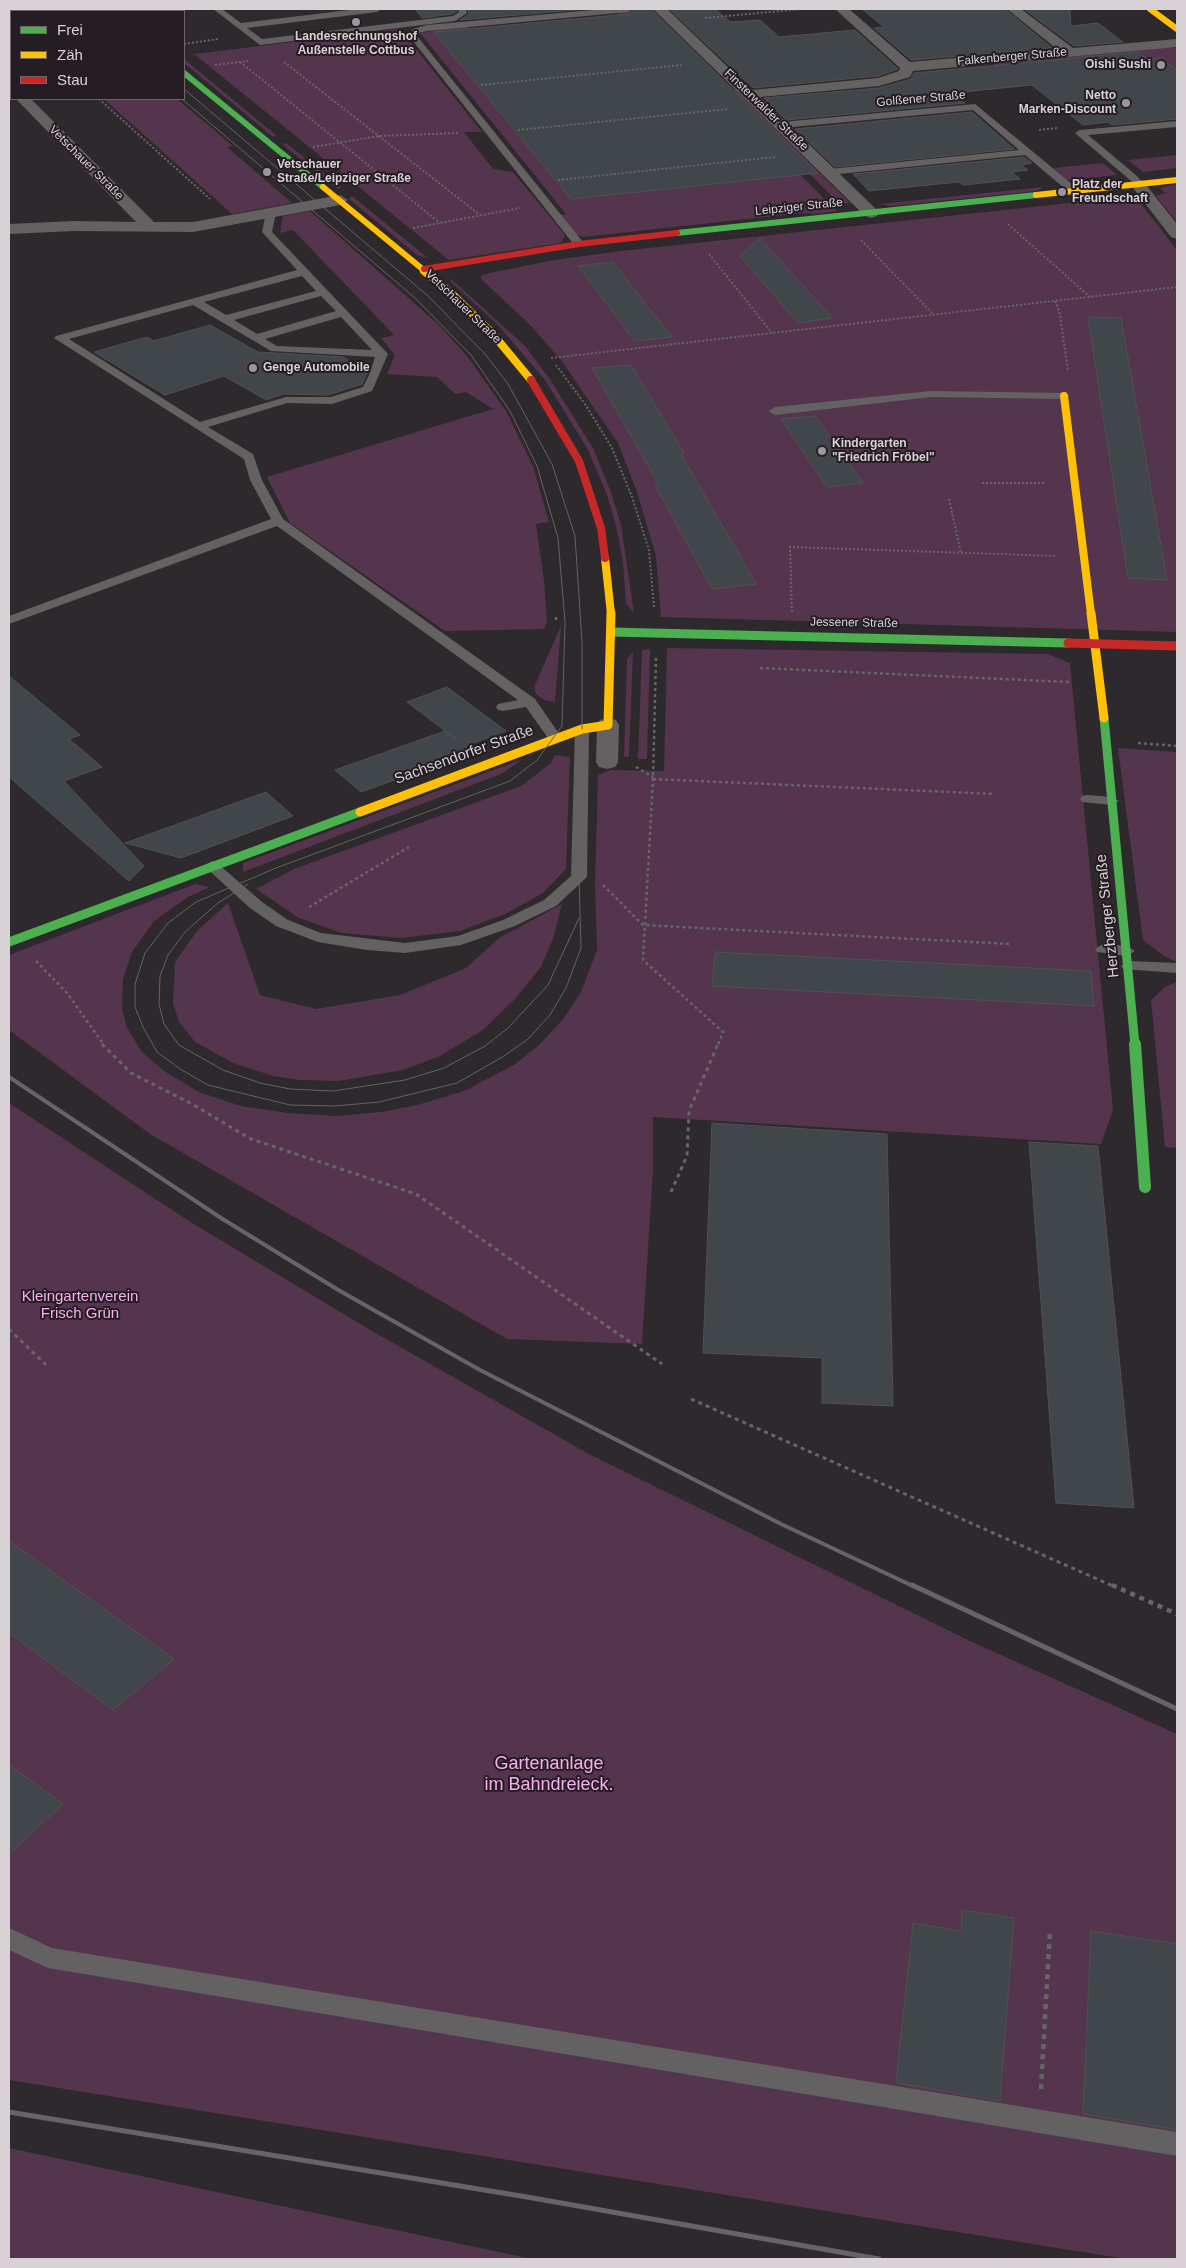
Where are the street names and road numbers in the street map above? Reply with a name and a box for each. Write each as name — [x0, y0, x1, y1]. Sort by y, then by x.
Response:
street label: Falkenberger Straße — [957, 45, 1067, 69]
street label: Finsterwalder Straße — [721, 66, 811, 154]
street label: Golßener Straße — [876, 88, 966, 110]
street label: Vetschauer Straße — [46, 123, 126, 203]
street label: Leipziger Straße — [754, 195, 844, 219]
street label: Vetschauer Straße — [422, 267, 504, 347]
street label: Jessener Straße — [810, 615, 898, 631]
street label: Sachsendorfer Straße — [392, 721, 536, 789]
street label: Herzberger Straße — [1093, 853, 1123, 979]

